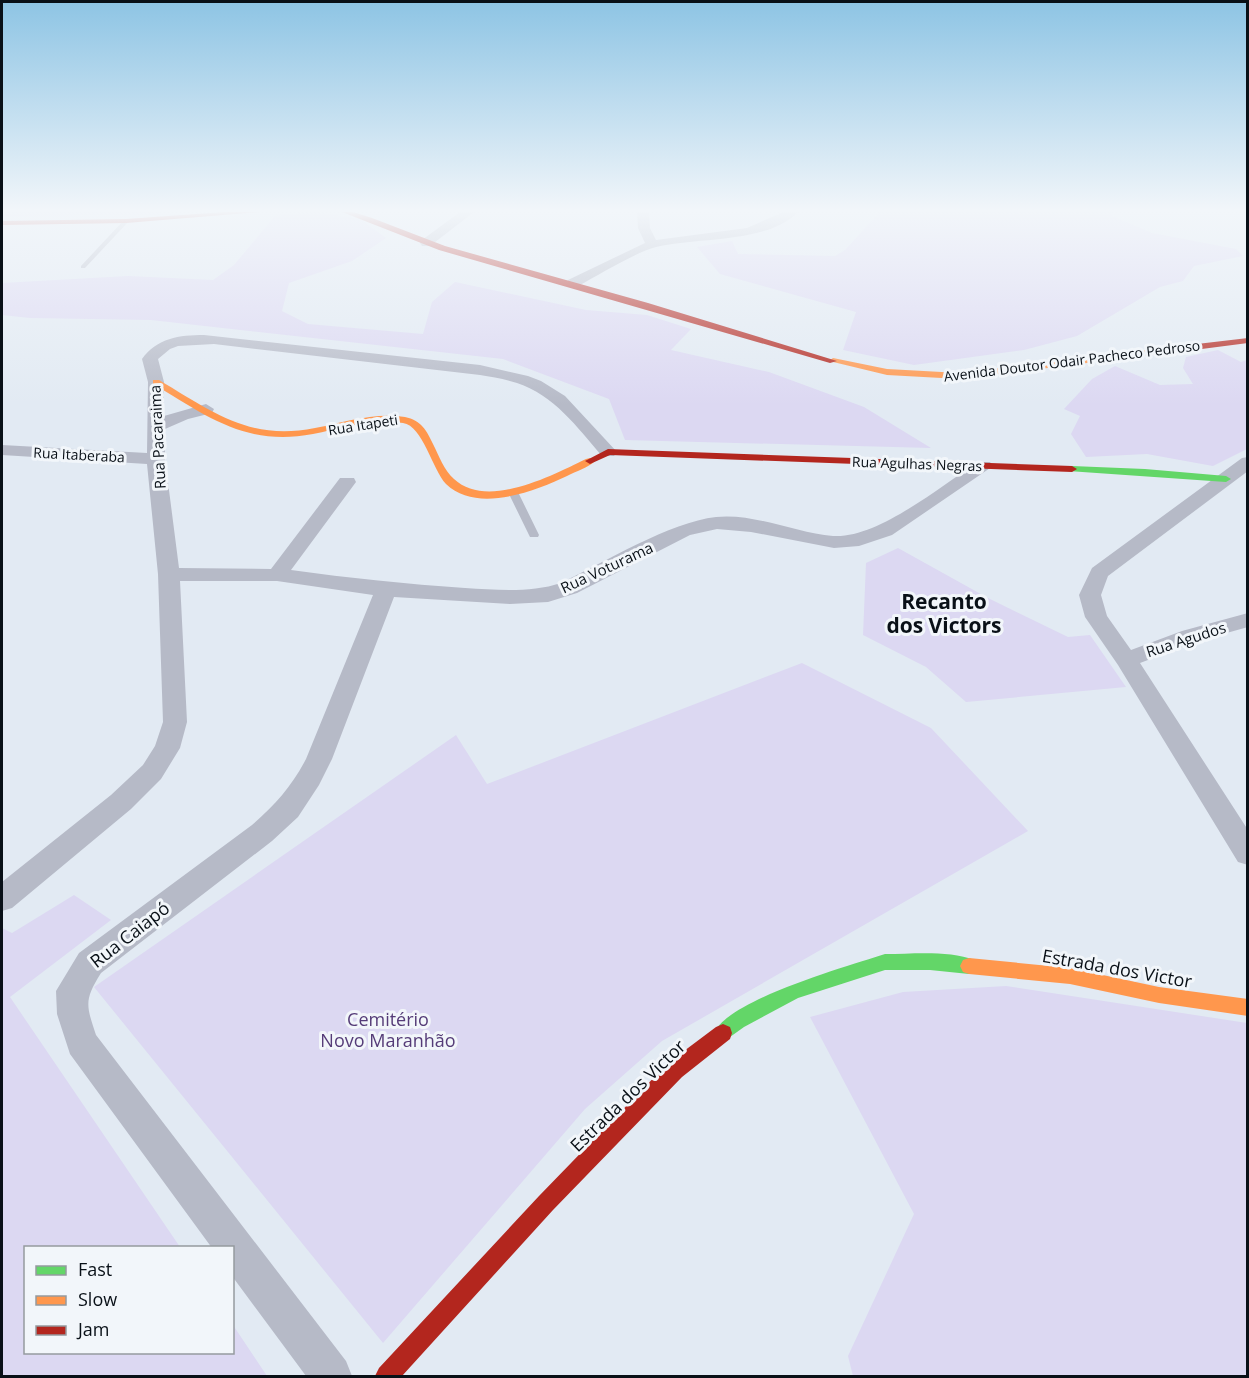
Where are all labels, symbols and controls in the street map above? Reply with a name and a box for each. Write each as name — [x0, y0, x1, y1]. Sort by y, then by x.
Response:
street label: Avenida Doutor Odair Pacheco Pedroso — [943, 335, 1201, 386]
street label: Rua Pacaraima — [144, 385, 170, 490]
street label: Rua Itapeti — [327, 410, 399, 439]
street label: Rua Itaberaba — [33, 443, 125, 466]
street label: Rua Agulhas Negras — [852, 452, 983, 475]
street label: Rua Voturama — [557, 537, 656, 597]
district label: Recanto dos Victors — [886, 587, 1002, 639]
street label: Rua Agudos — [1143, 617, 1228, 661]
street label: Rua Caiapó — [85, 896, 174, 973]
street label: Estrada dos Victor — [1040, 943, 1195, 993]
park label: Cemitério Novo Maranhão — [320, 1007, 456, 1052]
street label: Estrada dos Victor — [564, 1034, 691, 1157]
legend — [24, 1246, 234, 1354]
text: Fast — [78, 1257, 112, 1281]
text: Slow — [78, 1287, 117, 1311]
text: Jam — [76, 1317, 110, 1341]

